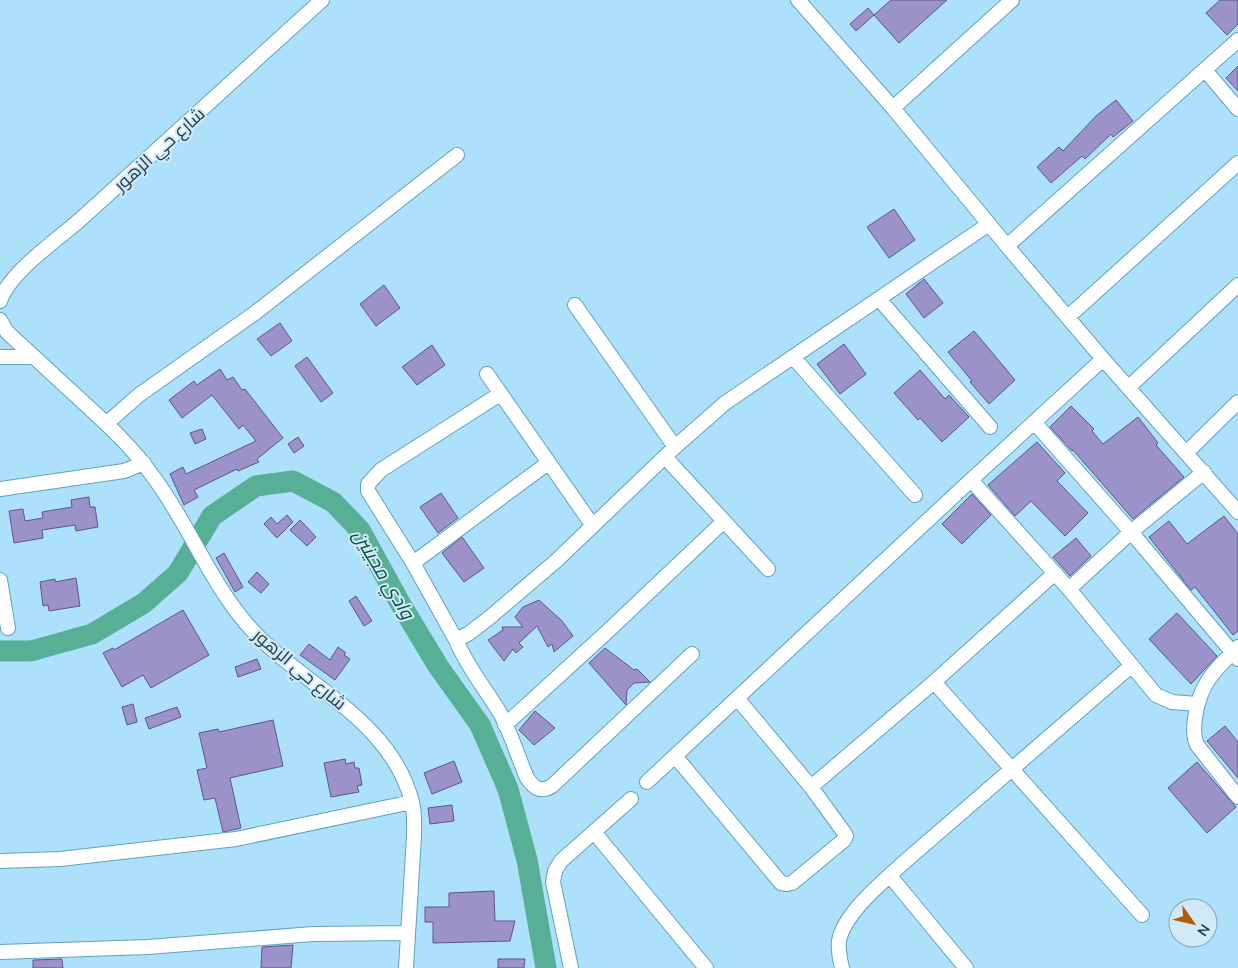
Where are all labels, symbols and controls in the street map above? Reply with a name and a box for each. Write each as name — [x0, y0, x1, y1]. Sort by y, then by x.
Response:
street label: شارع حي الزهور — [108, 102, 211, 199]
water label: وادي مجينين — [344, 525, 421, 627]
street label: شارع حي الزهور — [246, 623, 351, 717]
north arrow — [1168, 898, 1218, 948]
text: N — [1193, 921, 1214, 940]

